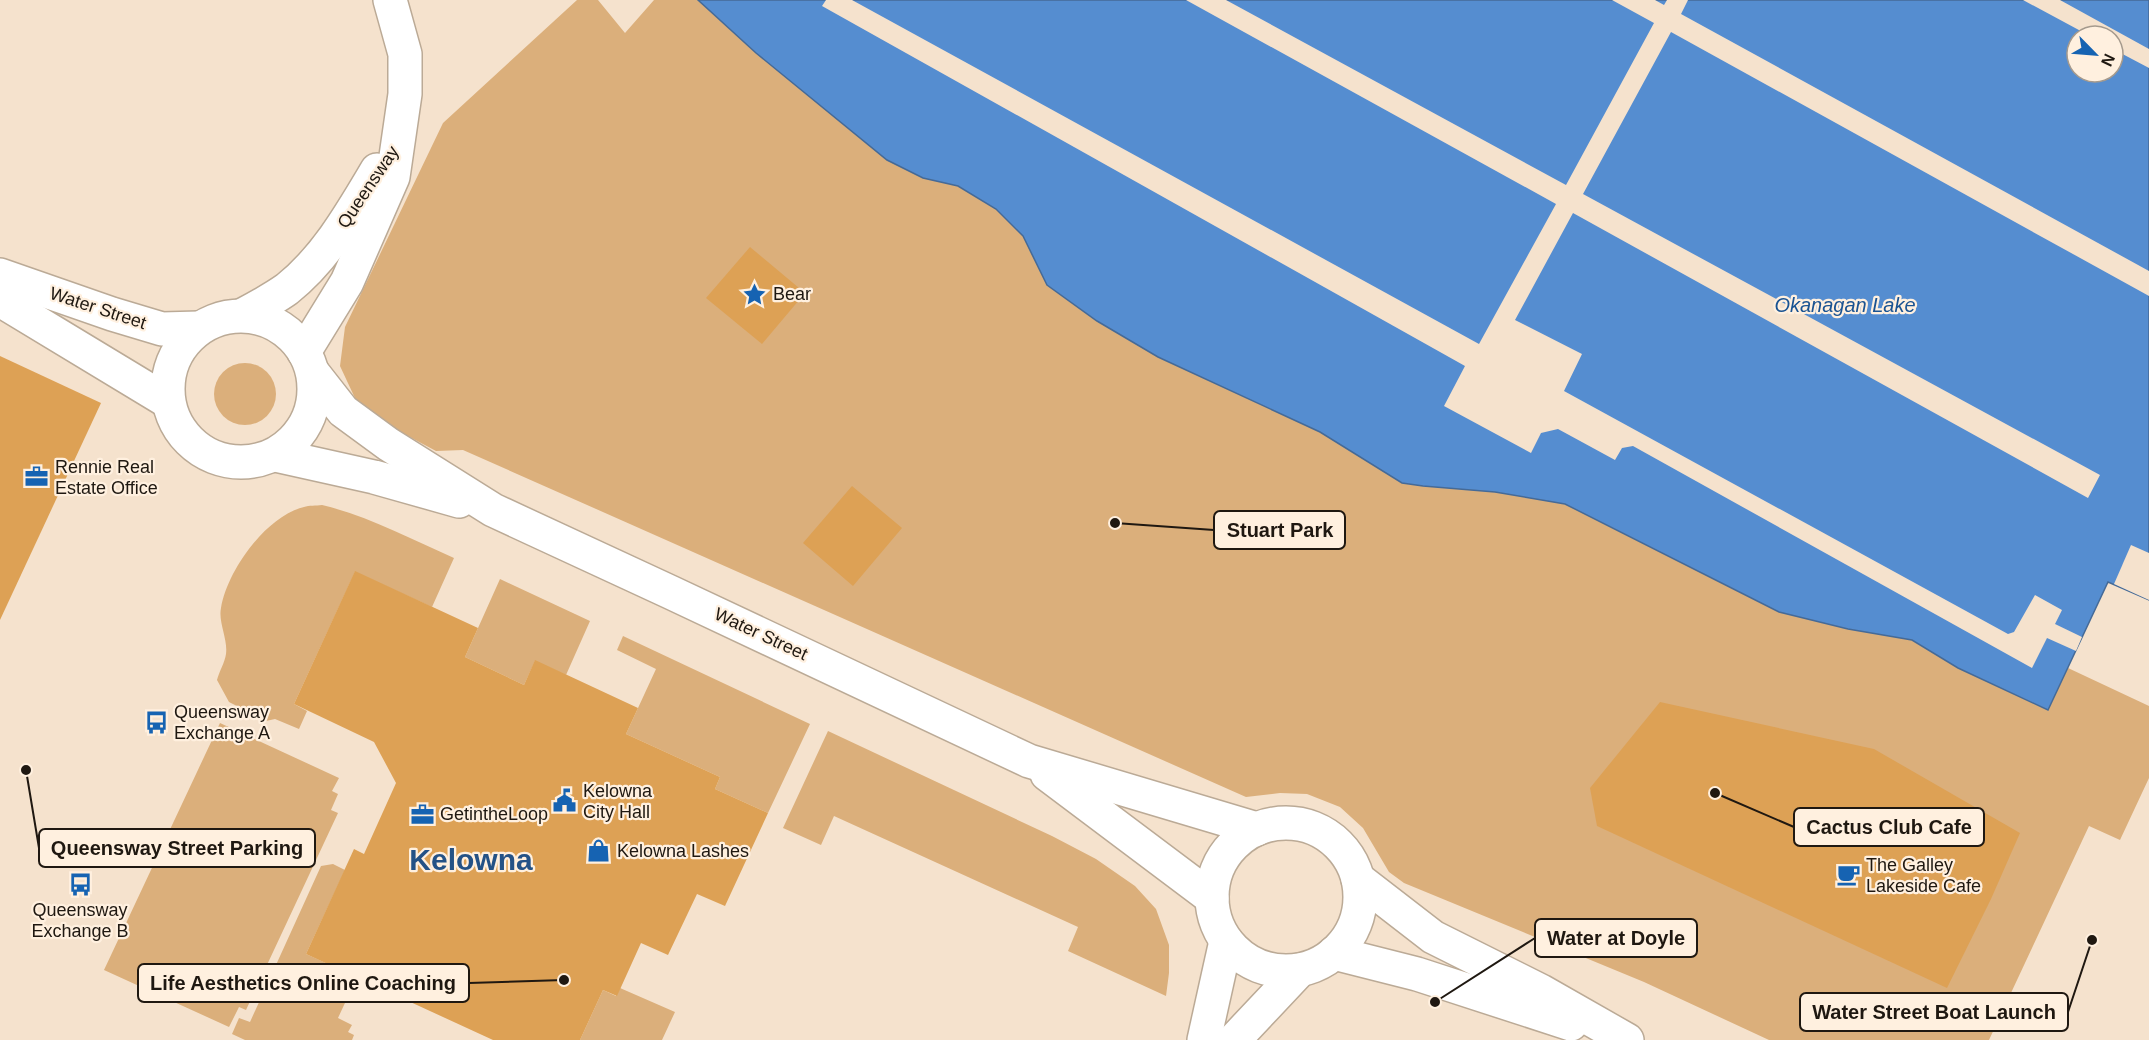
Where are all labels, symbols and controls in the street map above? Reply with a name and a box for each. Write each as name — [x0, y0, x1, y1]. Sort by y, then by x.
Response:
north arrow — [2065, 24, 2125, 84]
text: N — [2098, 51, 2118, 69]
street label: Queensway — [333, 142, 403, 232]
place icon: Bear — [742, 281, 768, 307]
street label: Water Street — [47, 283, 149, 333]
place label: Bear — [773, 284, 811, 304]
water label: Okanagan Lake — [1774, 294, 1916, 316]
place label: Rennie Real Estate Office — [55, 457, 158, 498]
office icon: Rennie Real Estate Office — [24, 464, 50, 490]
callout: Stuart Park — [1214, 511, 1345, 549]
text: Stuart Park — [1227, 519, 1334, 541]
street label: Water Street — [711, 604, 811, 664]
place label: Queensway Exchange A — [174, 702, 270, 743]
bus stop icon: Queensway Exchange A — [143, 709, 169, 735]
place label: Kelowna City Hall — [583, 781, 653, 822]
public building icon: Kelowna City Hall — [552, 788, 578, 814]
office icon: GetintheLoop — [409, 801, 435, 827]
place label: GetintheLoop — [440, 804, 548, 824]
callout: Cactus Club Cafe — [1794, 808, 1984, 846]
text: Cactus Club Cafe — [1806, 816, 1972, 838]
callout: Queensway Street Parking — [39, 829, 315, 867]
text: Queensway Street Parking — [51, 837, 303, 859]
shop icon: Kelowna Lashes — [586, 838, 612, 864]
place label: Kelowna Lashes — [617, 841, 749, 861]
district label: Kelowna — [409, 843, 533, 876]
place label: The Galley Lakeside Cafe — [1866, 855, 1981, 896]
cafe icon: The Galley Lakeside Cafe — [1835, 862, 1861, 888]
bus stop icon: Queensway Exchange B — [67, 871, 93, 897]
place label: Queensway Exchange B — [31, 900, 129, 941]
callout: Water at Doyle — [1535, 919, 1697, 957]
text: Water at Doyle — [1547, 927, 1685, 949]
callout: Life Aesthetics Online Coaching — [138, 964, 469, 1002]
text: Life Aesthetics Online Coaching — [150, 972, 456, 994]
callout: Water Street Boat Launch — [1800, 993, 2068, 1031]
text: Water Street Boat Launch — [1812, 1001, 2056, 1023]

